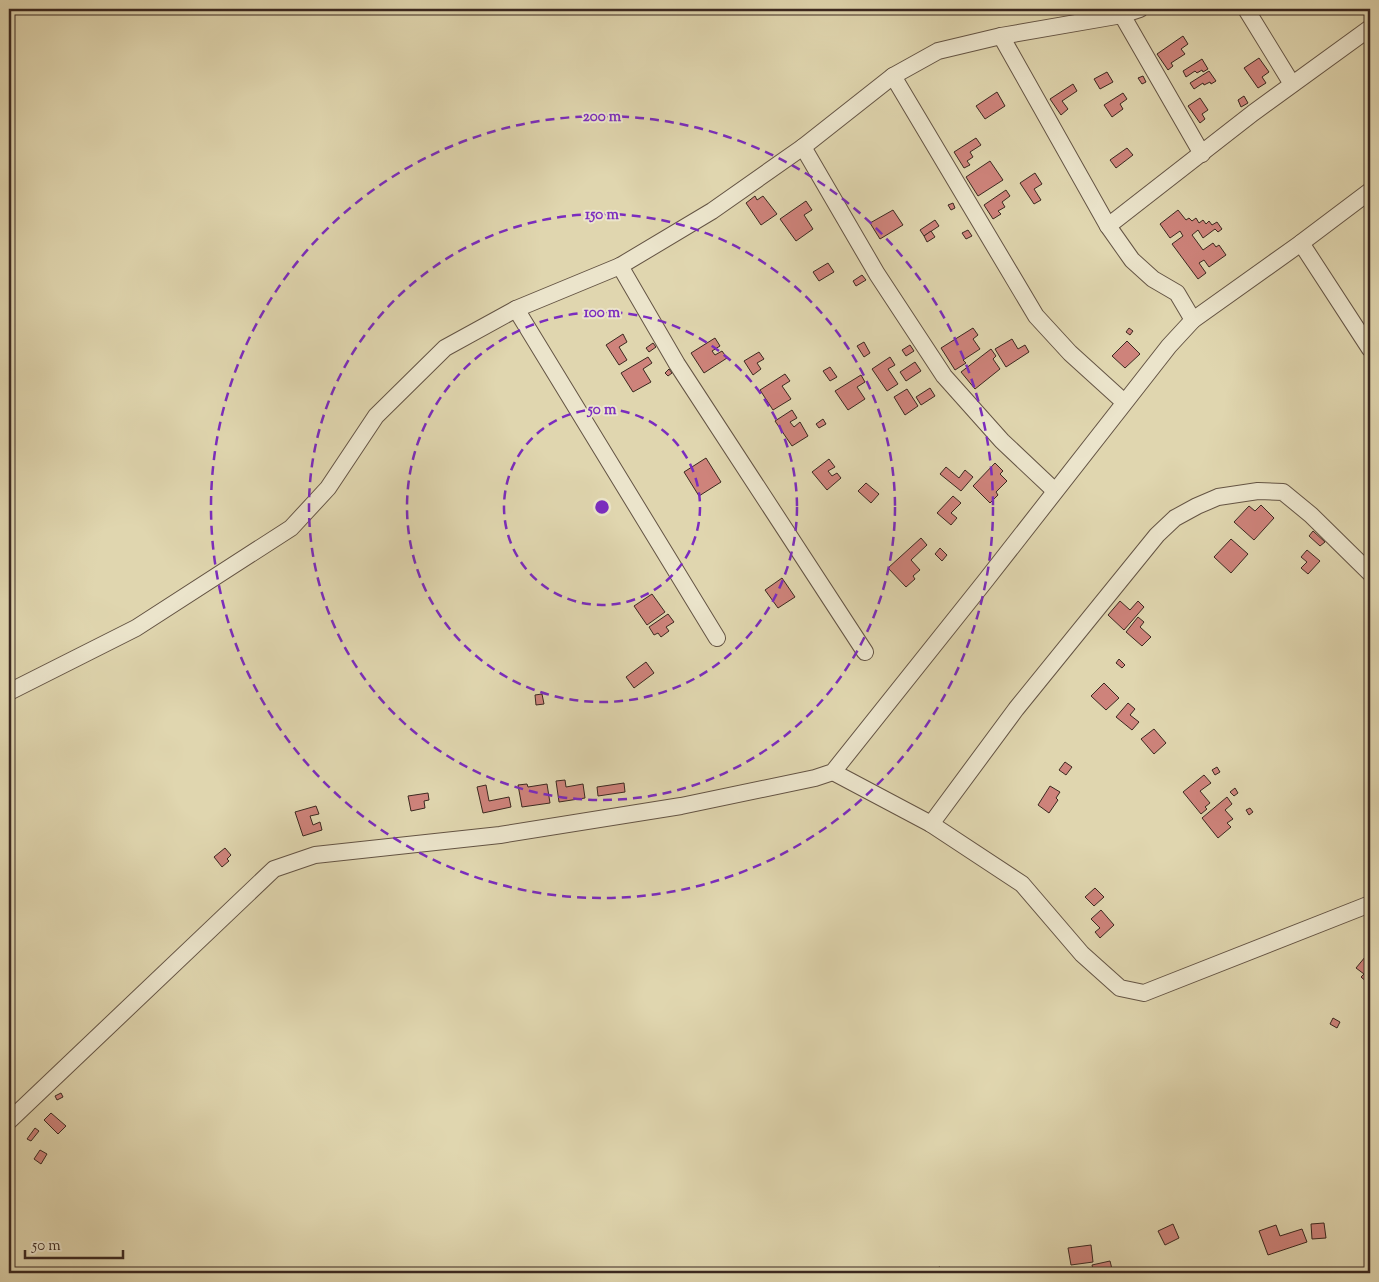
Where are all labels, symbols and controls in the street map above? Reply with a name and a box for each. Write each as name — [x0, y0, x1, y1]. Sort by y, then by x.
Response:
text: 200 m — [583, 107, 622, 128]
text: 150 m — [585, 205, 619, 226]
text: 100 m — [584, 303, 621, 324]
text: 50 m — [587, 400, 617, 421]
centre of rings — [593, 498, 611, 516]
scale bar — [25, 1227, 122, 1259]
text: 50 m — [31, 1236, 61, 1257]

